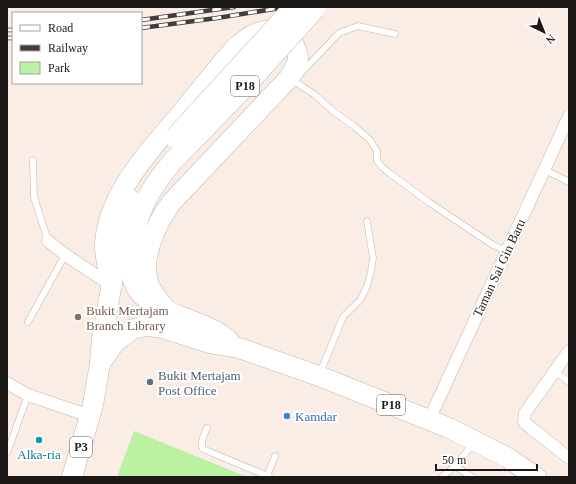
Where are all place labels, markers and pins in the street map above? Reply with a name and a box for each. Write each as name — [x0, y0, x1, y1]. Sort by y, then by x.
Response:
place label: Bukit Mertajam Branch Library — [86, 303, 169, 333]
marker: Bukit Mertajam Branch Library — [73, 312, 83, 322]
place label: Bukit Mertajam Post Office — [158, 368, 241, 398]
marker: Bukit Mertajam Post Office — [145, 377, 155, 387]
place label: Kamdar — [295, 409, 338, 424]
marker: Kamdar — [282, 411, 292, 421]
marker: Alka-ria — [34, 435, 44, 445]
place label: Alka-ria — [17, 447, 61, 462]

